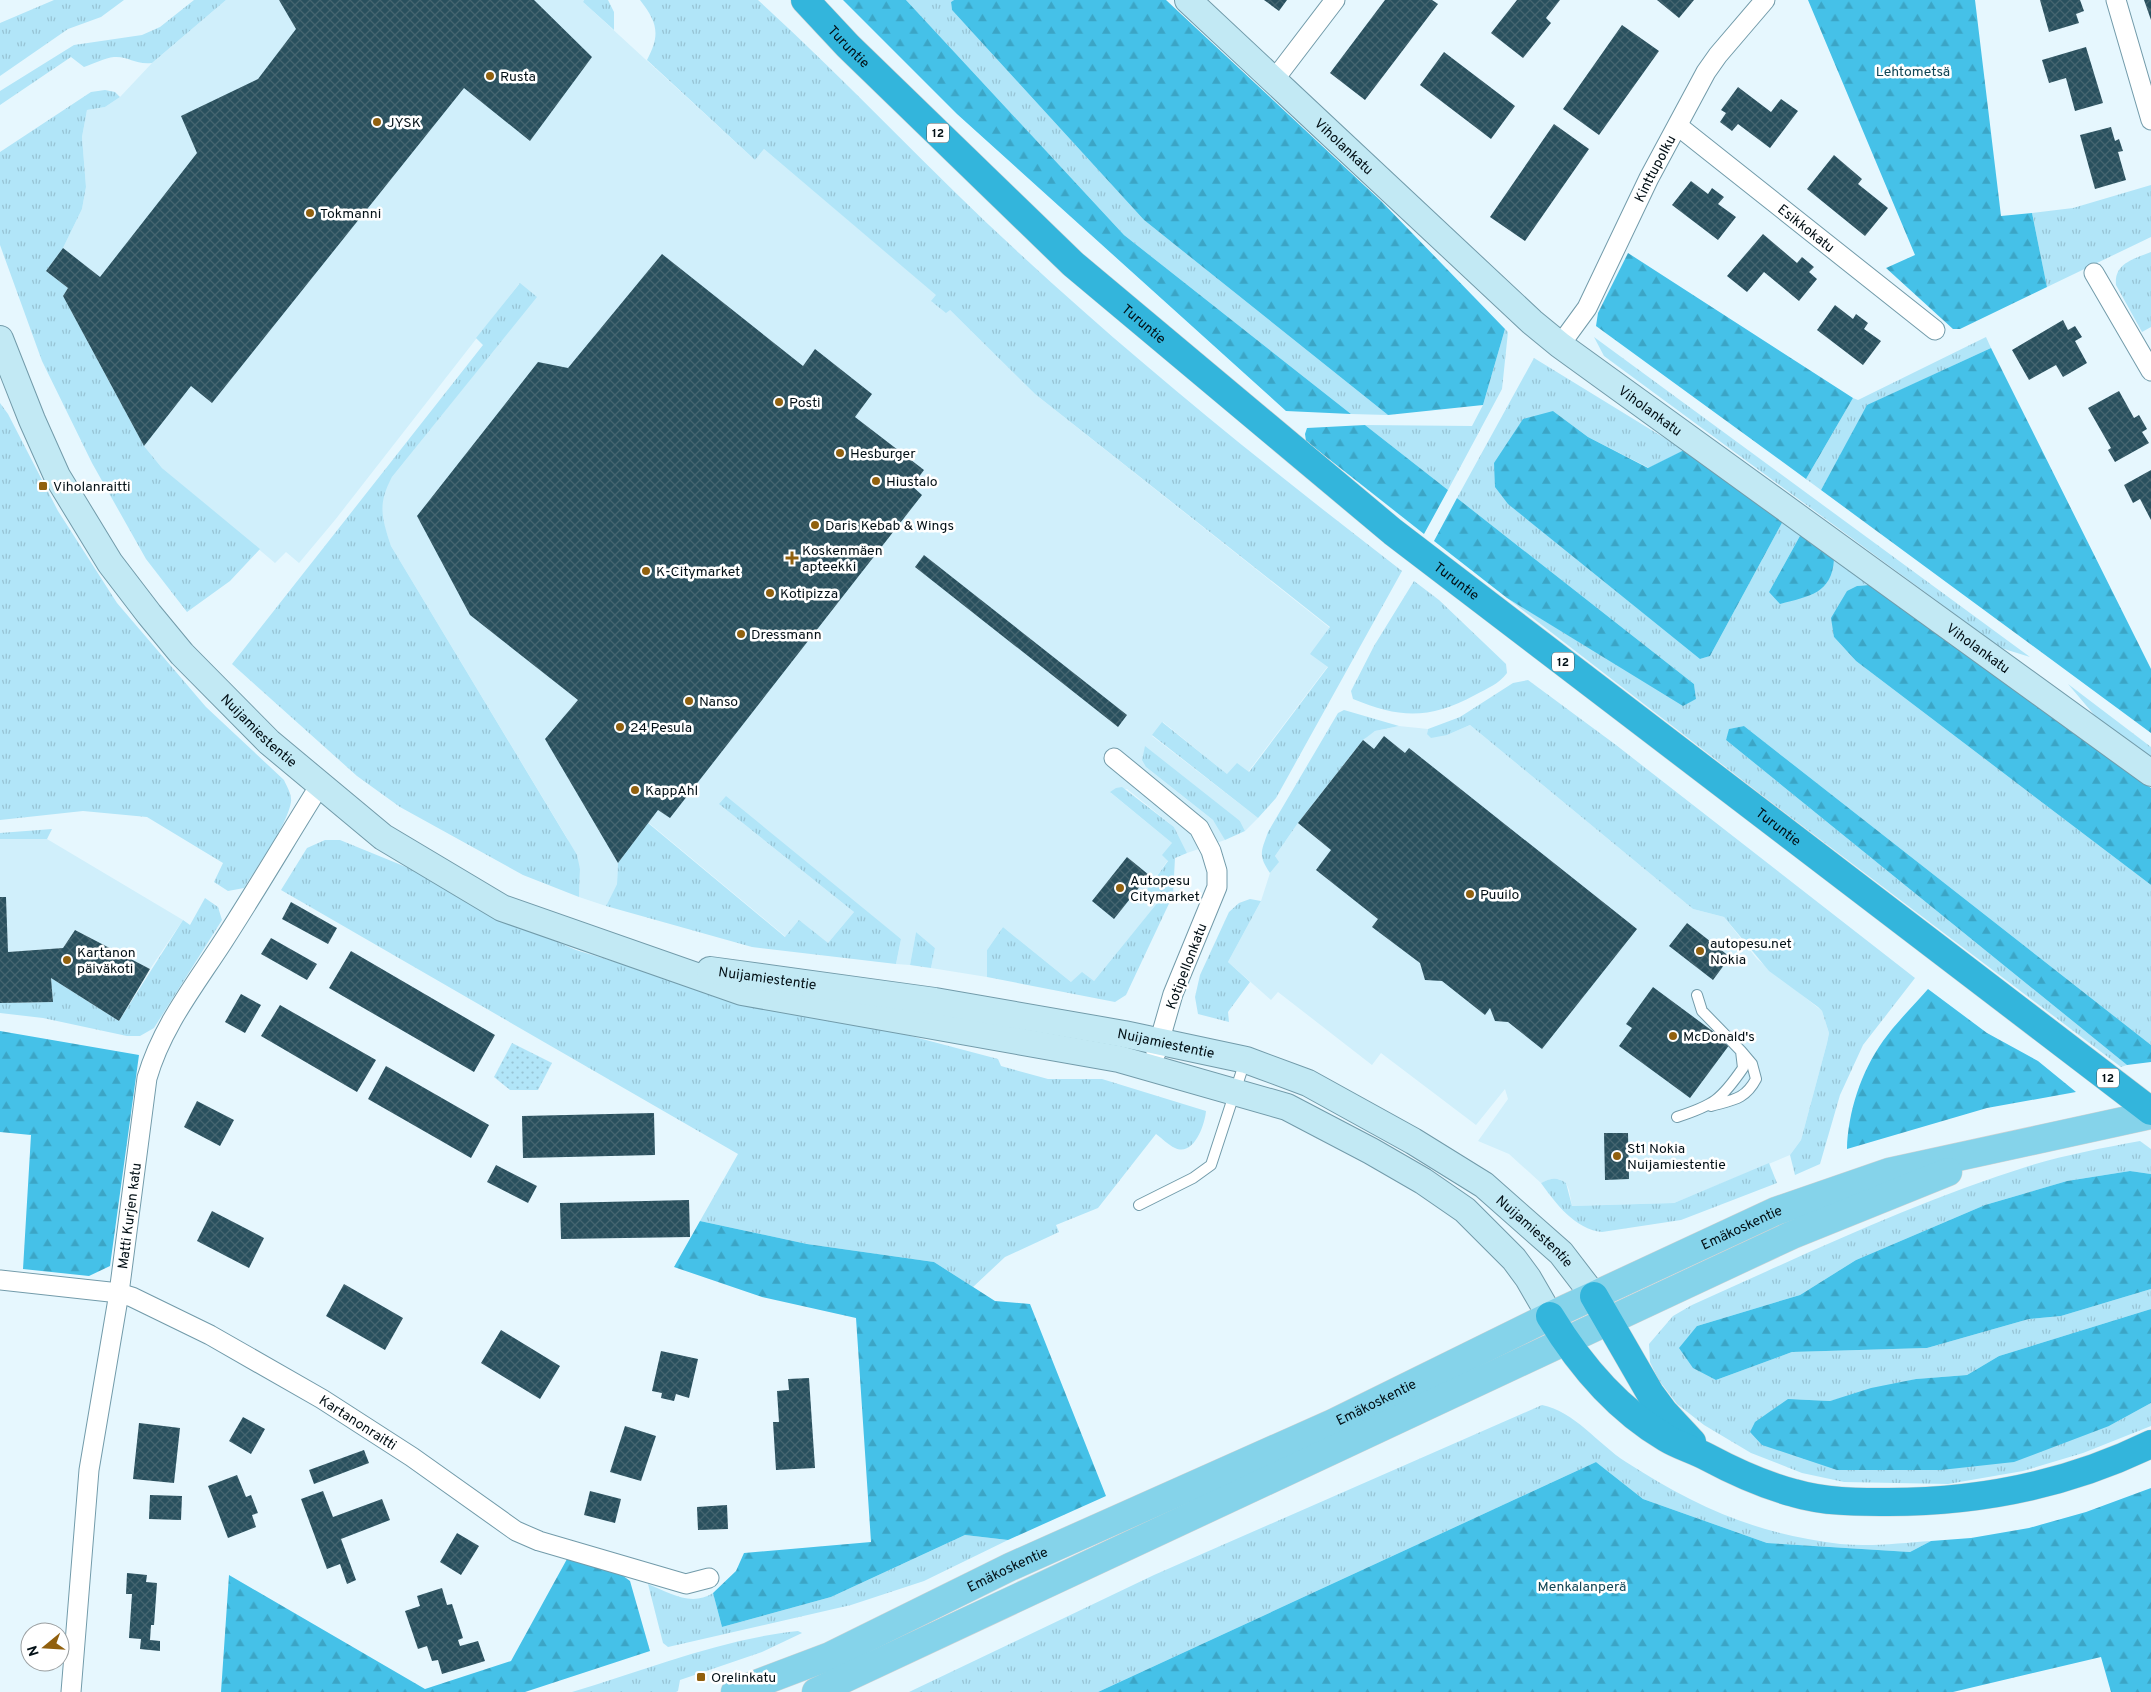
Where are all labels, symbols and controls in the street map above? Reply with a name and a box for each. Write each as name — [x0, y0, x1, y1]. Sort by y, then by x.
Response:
street label: Turuntie — [823, 23, 873, 72]
park label: Lehtometsä — [1876, 64, 1950, 81]
place label: Rusta — [500, 69, 536, 86]
marker: Rusta — [484, 70, 496, 82]
place label: JYSK — [387, 115, 421, 132]
marker: JYSK — [371, 116, 383, 128]
street label: Viholankatu — [1310, 116, 1376, 179]
road number: 12 — [927, 124, 949, 142]
street label: Kinttupolku — [1632, 133, 1680, 205]
street label: Esikkokatu — [1774, 201, 1837, 257]
place label: Tokmanni — [320, 206, 381, 223]
marker: Tokmanni — [304, 207, 316, 219]
street label: Turuntie — [1117, 301, 1169, 348]
street label: Viholankatu — [1614, 383, 1685, 440]
place label: Posti — [789, 395, 821, 412]
marker: Posti — [773, 396, 785, 408]
place label: Hesburger — [850, 446, 916, 463]
marker: Hesburger — [834, 447, 846, 459]
place label: Hiustalo — [886, 474, 938, 491]
marker: Hiustalo — [870, 475, 882, 487]
place label: Viholanraitti — [53, 479, 131, 496]
marker: Viholanraitti — [37, 480, 49, 492]
place label: Daris Kebab & Wings — [825, 518, 954, 535]
marker: Daris Kebab & Wings — [809, 519, 821, 531]
place label: Koskenmäen apteekki — [802, 543, 883, 576]
marker: Koskenmäen apteekki — [786, 552, 798, 564]
street label: Turuntie — [1430, 559, 1482, 605]
place label: K-Citymarket — [656, 564, 740, 581]
marker: K-Citymarket — [640, 565, 652, 577]
place label: Kotipizza — [780, 586, 838, 603]
marker: Kotipizza — [764, 587, 776, 599]
street label: Viholankatu — [1942, 620, 2013, 678]
place label: Dressmann — [751, 627, 822, 644]
marker: Dressmann — [735, 628, 747, 640]
road number: 12 — [1552, 652, 1574, 672]
street label: Nuijamiestentie — [217, 691, 300, 772]
place label: Nanso — [699, 694, 738, 711]
marker: Nanso — [683, 695, 695, 707]
place label: 24 Pesula — [630, 720, 692, 737]
marker: 24 Pesula — [614, 721, 626, 733]
place label: KappAhl — [645, 783, 698, 800]
marker: KappAhl — [629, 784, 641, 796]
street label: Turuntie — [1752, 805, 1804, 851]
place label: Autopesu Citymarket — [1130, 873, 1200, 906]
marker: Autopesu Citymarket — [1114, 882, 1126, 894]
place label: Puuilo — [1480, 887, 1520, 904]
marker: Puuilo — [1464, 888, 1476, 900]
street label: Kotipellonkatu — [1163, 921, 1212, 1012]
place label: autopesu.net Nokia — [1710, 936, 1792, 969]
place label: Kartanon päiväkoti — [77, 945, 136, 978]
marker: autopesu.net Nokia — [1694, 945, 1706, 957]
marker: Kartanon päiväkoti — [61, 954, 73, 966]
street label: Nuijamiestentie — [717, 964, 817, 995]
street label: Nuijamiestentie — [1116, 1026, 1216, 1063]
place label: McDonald's — [1683, 1029, 1755, 1046]
marker: McDonald's — [1667, 1030, 1679, 1042]
road number: 12 — [2097, 1068, 2119, 1088]
place label: St1 Nokia Nuijamiestentie — [1627, 1141, 1726, 1174]
marker: St1 Nokia Nuijamiestentie — [1611, 1150, 1623, 1162]
street label: Matti Kurjen katu — [115, 1162, 146, 1270]
street label: Nuijamiestentie — [1492, 1192, 1576, 1271]
street label: Emäkoskentie — [1699, 1203, 1784, 1255]
street label: Emäkoskentie — [1334, 1376, 1420, 1430]
street label: Kartanonraitti — [315, 1392, 399, 1455]
street label: Emäkoskentie — [965, 1544, 1051, 1597]
park label: Menkalanperä — [1538, 1579, 1626, 1596]
north arrow — [20, 1622, 70, 1672]
text: N — [24, 1643, 44, 1658]
place label: Orelinkatu — [711, 1670, 776, 1687]
marker: Orelinkatu — [695, 1671, 707, 1683]

